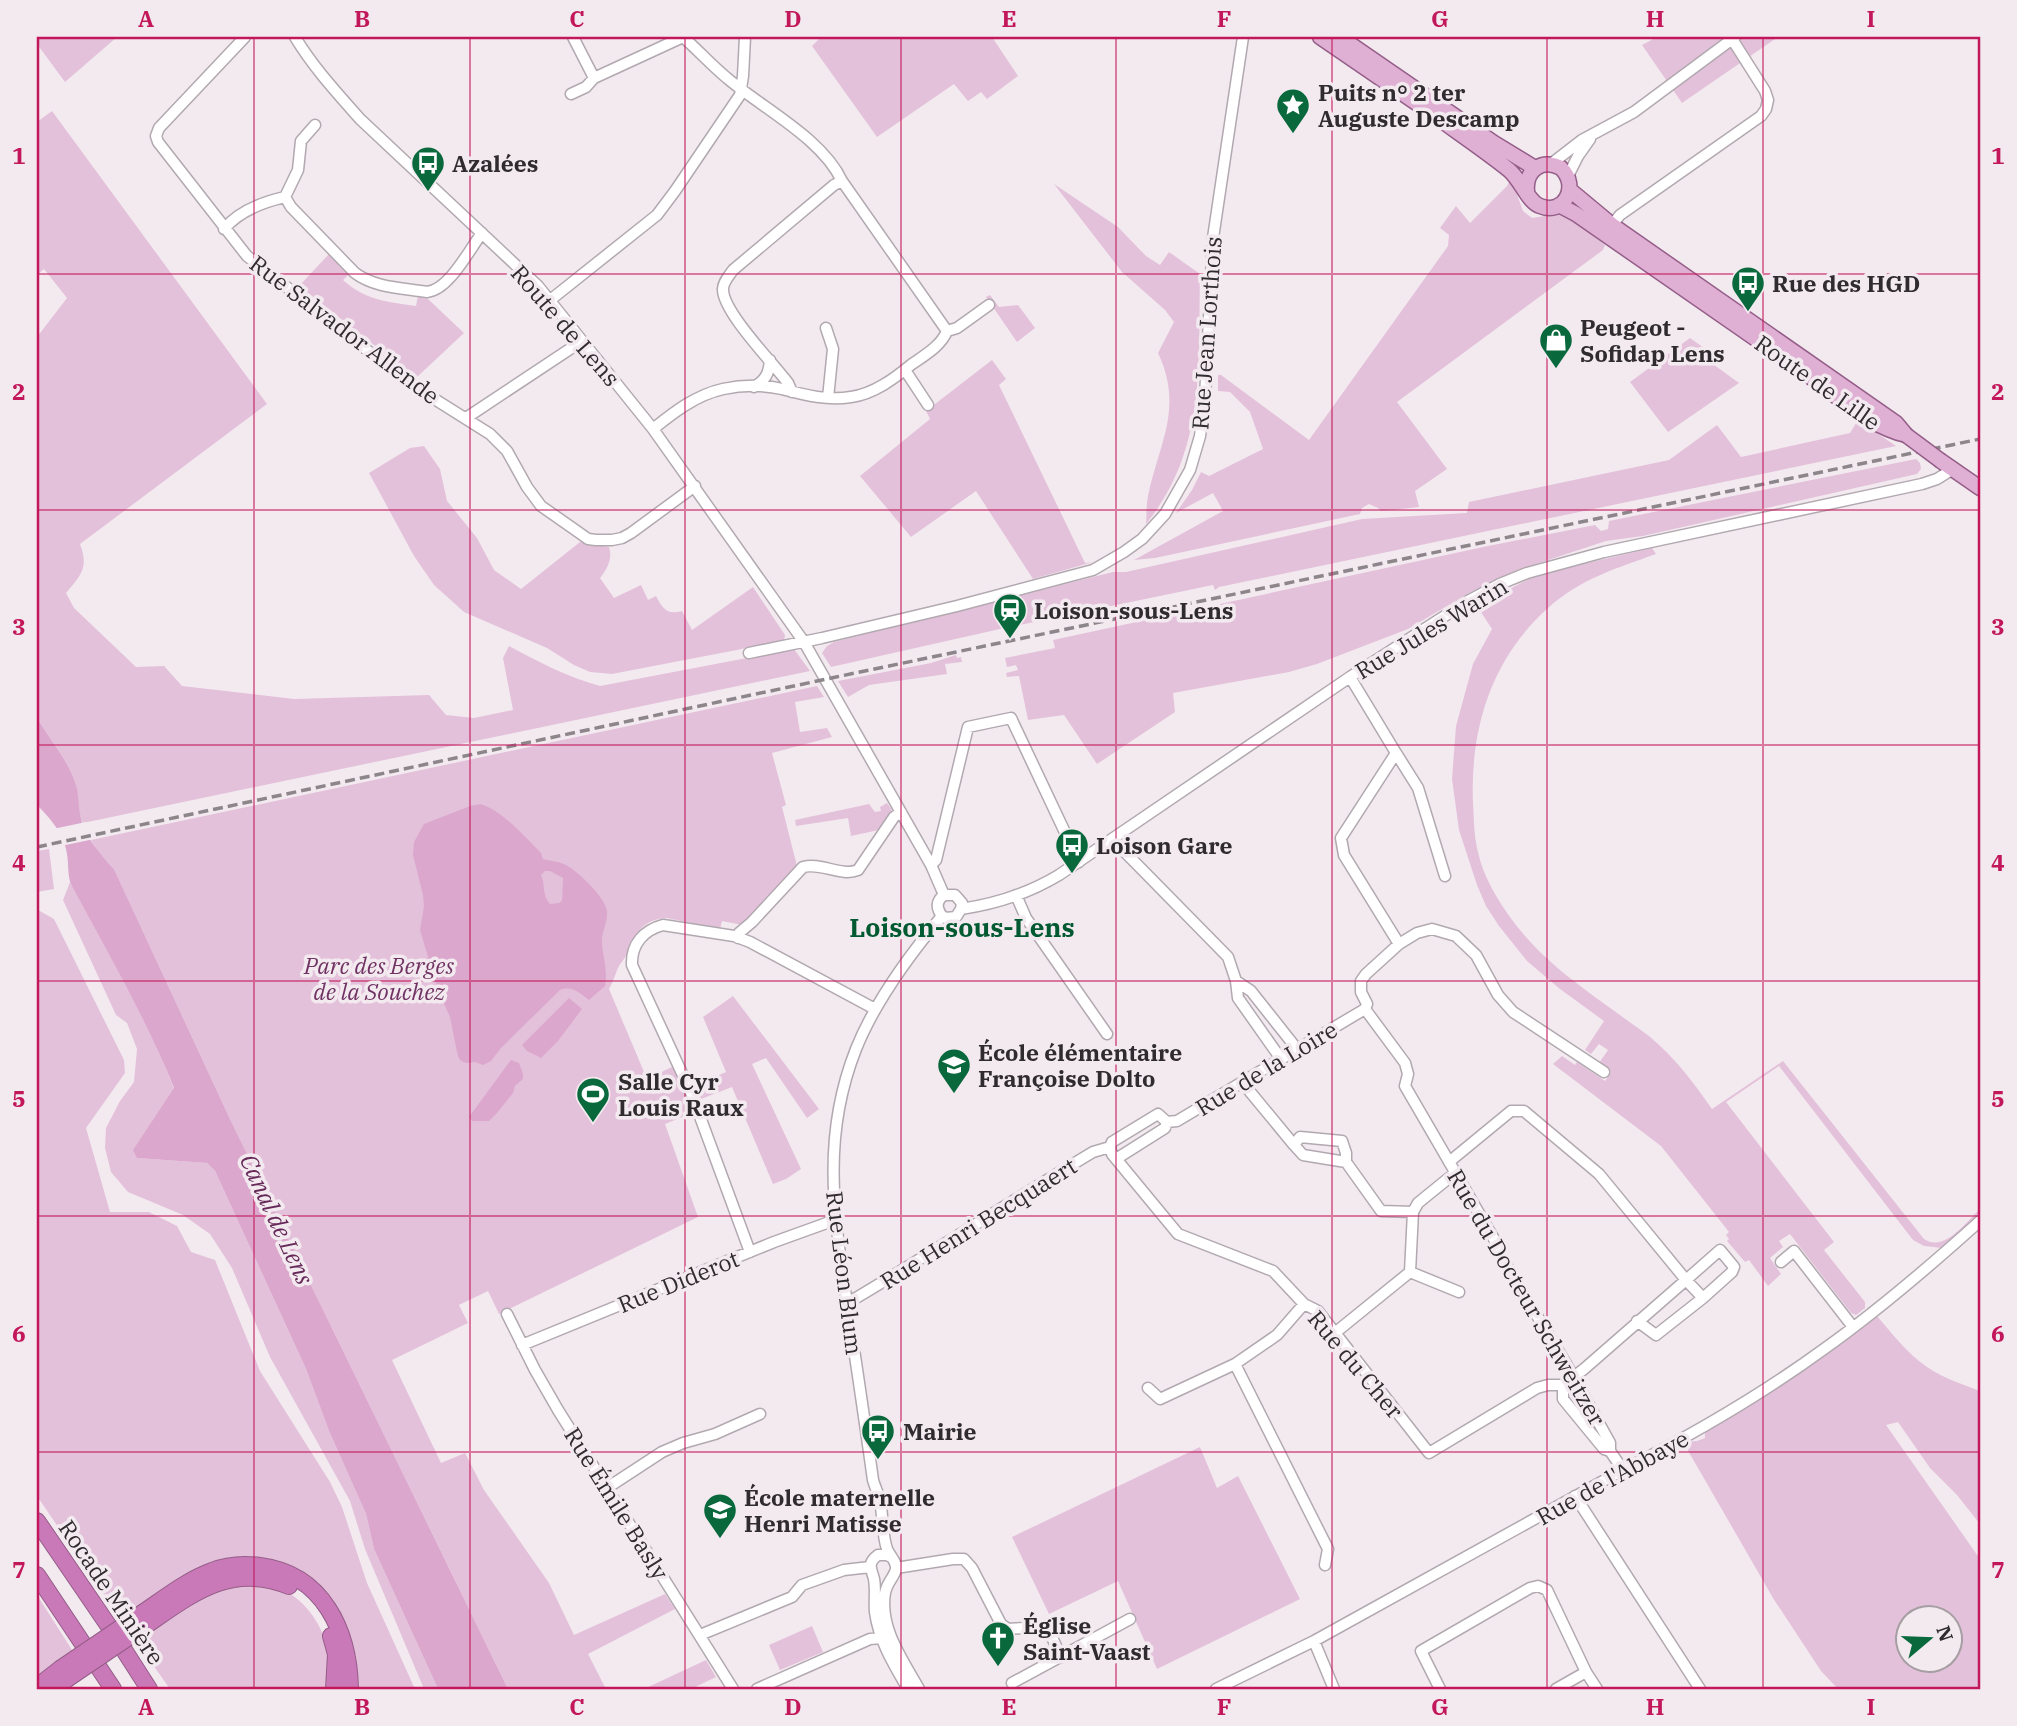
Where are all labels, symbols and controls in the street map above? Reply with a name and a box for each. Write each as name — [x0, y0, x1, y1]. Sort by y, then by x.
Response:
text: A — [138, 3, 154, 33]
text: B — [354, 3, 370, 33]
text: C — [569, 3, 585, 33]
text: D — [784, 3, 802, 33]
text: E — [1001, 3, 1017, 33]
text: F — [1217, 3, 1231, 33]
text: G — [1431, 3, 1449, 33]
text: H — [1646, 3, 1664, 33]
text: I — [1867, 3, 1875, 33]
place label: Puits n° 2 ter Auguste Descamp — [1318, 77, 1520, 133]
place icon: Puits n° 2 ter Auguste Descamp — [1274, 86, 1312, 135]
text: 1 — [12, 140, 26, 170]
text: 1 — [1991, 140, 2005, 170]
bus stop icon: Azalées — [409, 144, 447, 193]
place label: Azalées — [452, 148, 538, 178]
street label: Rue Jean Lorthois — [1184, 235, 1228, 431]
street label: Rue Salvador Allende — [244, 248, 446, 410]
street label: Route de Lens — [505, 258, 627, 392]
bus stop icon: Rue des HGD — [1729, 264, 1767, 313]
place label: Rue des HGD — [1772, 268, 1920, 298]
place label: Peugeot - Sofidap Lens — [1580, 312, 1725, 368]
shop icon: Peugeot - Sofidap Lens — [1537, 321, 1575, 370]
street label: Route de Lille — [1749, 328, 1887, 436]
text: 2 — [12, 376, 26, 406]
text: 2 — [1991, 376, 2005, 406]
street label: Rue Jules Warin — [1349, 571, 1513, 685]
station icon: Loison-sous-Lens — [991, 591, 1029, 640]
place label: Loison-sous-Lens — [1034, 595, 1234, 625]
text: 3 — [12, 611, 26, 641]
text: 3 — [1991, 611, 2005, 641]
bus stop icon: Loison Gare — [1053, 826, 1091, 875]
place label: Loison Gare — [1096, 830, 1233, 860]
text: 4 — [12, 847, 26, 877]
text: 4 — [1991, 847, 2005, 877]
district label: Loison-sous-Lens — [849, 910, 1075, 944]
park label: Parc des Berges de la Souchez — [303, 950, 454, 1006]
street label: Rue de la Loire — [1190, 1014, 1342, 1122]
place label: École élémentaire Françoise Dolto — [978, 1037, 1182, 1093]
school or university icon: École élémentaire Françoise Dolto — [935, 1046, 973, 1095]
place label: Salle Cyr Louis Raux — [618, 1066, 744, 1122]
sports icon: Salle Cyr Louis Raux — [574, 1075, 612, 1124]
text: 5 — [12, 1083, 26, 1113]
text: 5 — [1991, 1083, 2005, 1113]
water label: Canal de Lens — [233, 1149, 321, 1289]
street label: Rue Henri Becquaert — [874, 1150, 1082, 1296]
street label: Rue du Docteur Schweitzer — [1441, 1163, 1613, 1431]
street label: Rue Léon Blum — [820, 1189, 870, 1357]
street label: Rue Diderot — [613, 1243, 743, 1319]
street label: Rue du Cher — [1302, 1304, 1410, 1424]
text: 6 — [12, 1318, 26, 1348]
text: 6 — [1991, 1318, 2005, 1348]
bus stop icon: Mairie — [859, 1412, 897, 1461]
place label: Mairie — [903, 1416, 977, 1446]
street label: Rue Émile Basly — [558, 1421, 676, 1585]
street label: Rue de l'Abbaye — [1531, 1423, 1693, 1531]
place label: École maternelle Henri Matisse — [744, 1482, 935, 1538]
school or university icon: École maternelle Henri Matisse — [701, 1491, 739, 1540]
street label: Rocade Minière — [52, 1514, 172, 1670]
text: 7 — [12, 1554, 26, 1584]
text: 7 — [1991, 1554, 2005, 1584]
north arrow — [1895, 1604, 1965, 1674]
place label: Église Saint-Vaast — [1023, 1610, 1151, 1666]
church icon: Église Saint-Vaast — [979, 1619, 1017, 1668]
text: N — [1931, 1622, 1959, 1644]
text: A — [138, 1691, 154, 1721]
text: B — [354, 1691, 370, 1721]
text: C — [569, 1691, 585, 1721]
text: D — [784, 1691, 802, 1721]
text: E — [1001, 1691, 1017, 1721]
text: F — [1217, 1691, 1231, 1721]
text: G — [1431, 1691, 1449, 1721]
text: H — [1646, 1691, 1664, 1721]
text: I — [1867, 1691, 1875, 1721]

